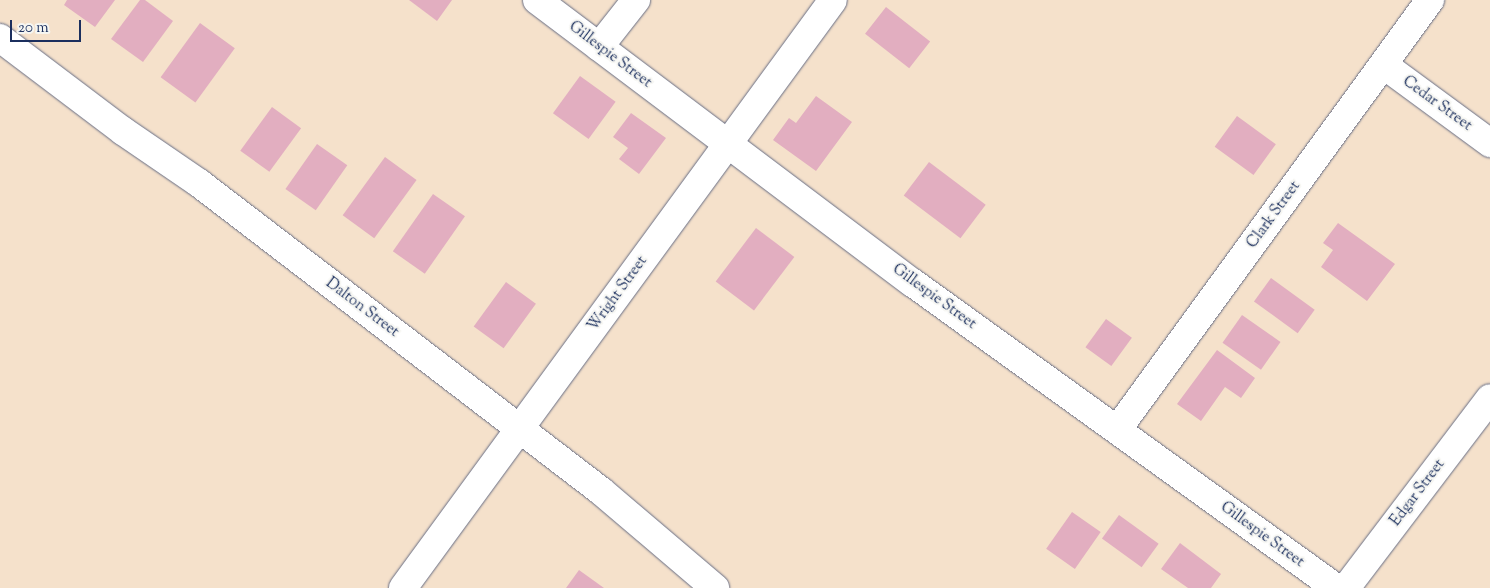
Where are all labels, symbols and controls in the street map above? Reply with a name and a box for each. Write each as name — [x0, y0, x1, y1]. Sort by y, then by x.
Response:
scale bar — [12, 10, 84, 42]
text: 20 m — [18, 18, 49, 39]
street label: Gillespie Street — [565, 18, 655, 92]
street label: Cedar Street — [1399, 73, 1475, 135]
street label: Clark Street — [1244, 178, 1304, 252]
street label: Wright Street — [585, 253, 651, 335]
street label: Gillespie Street — [889, 261, 979, 333]
street label: Dalton Street — [322, 275, 402, 341]
street label: Edgar Street — [1387, 456, 1449, 530]
street label: Gillespie Street — [1217, 499, 1307, 571]

